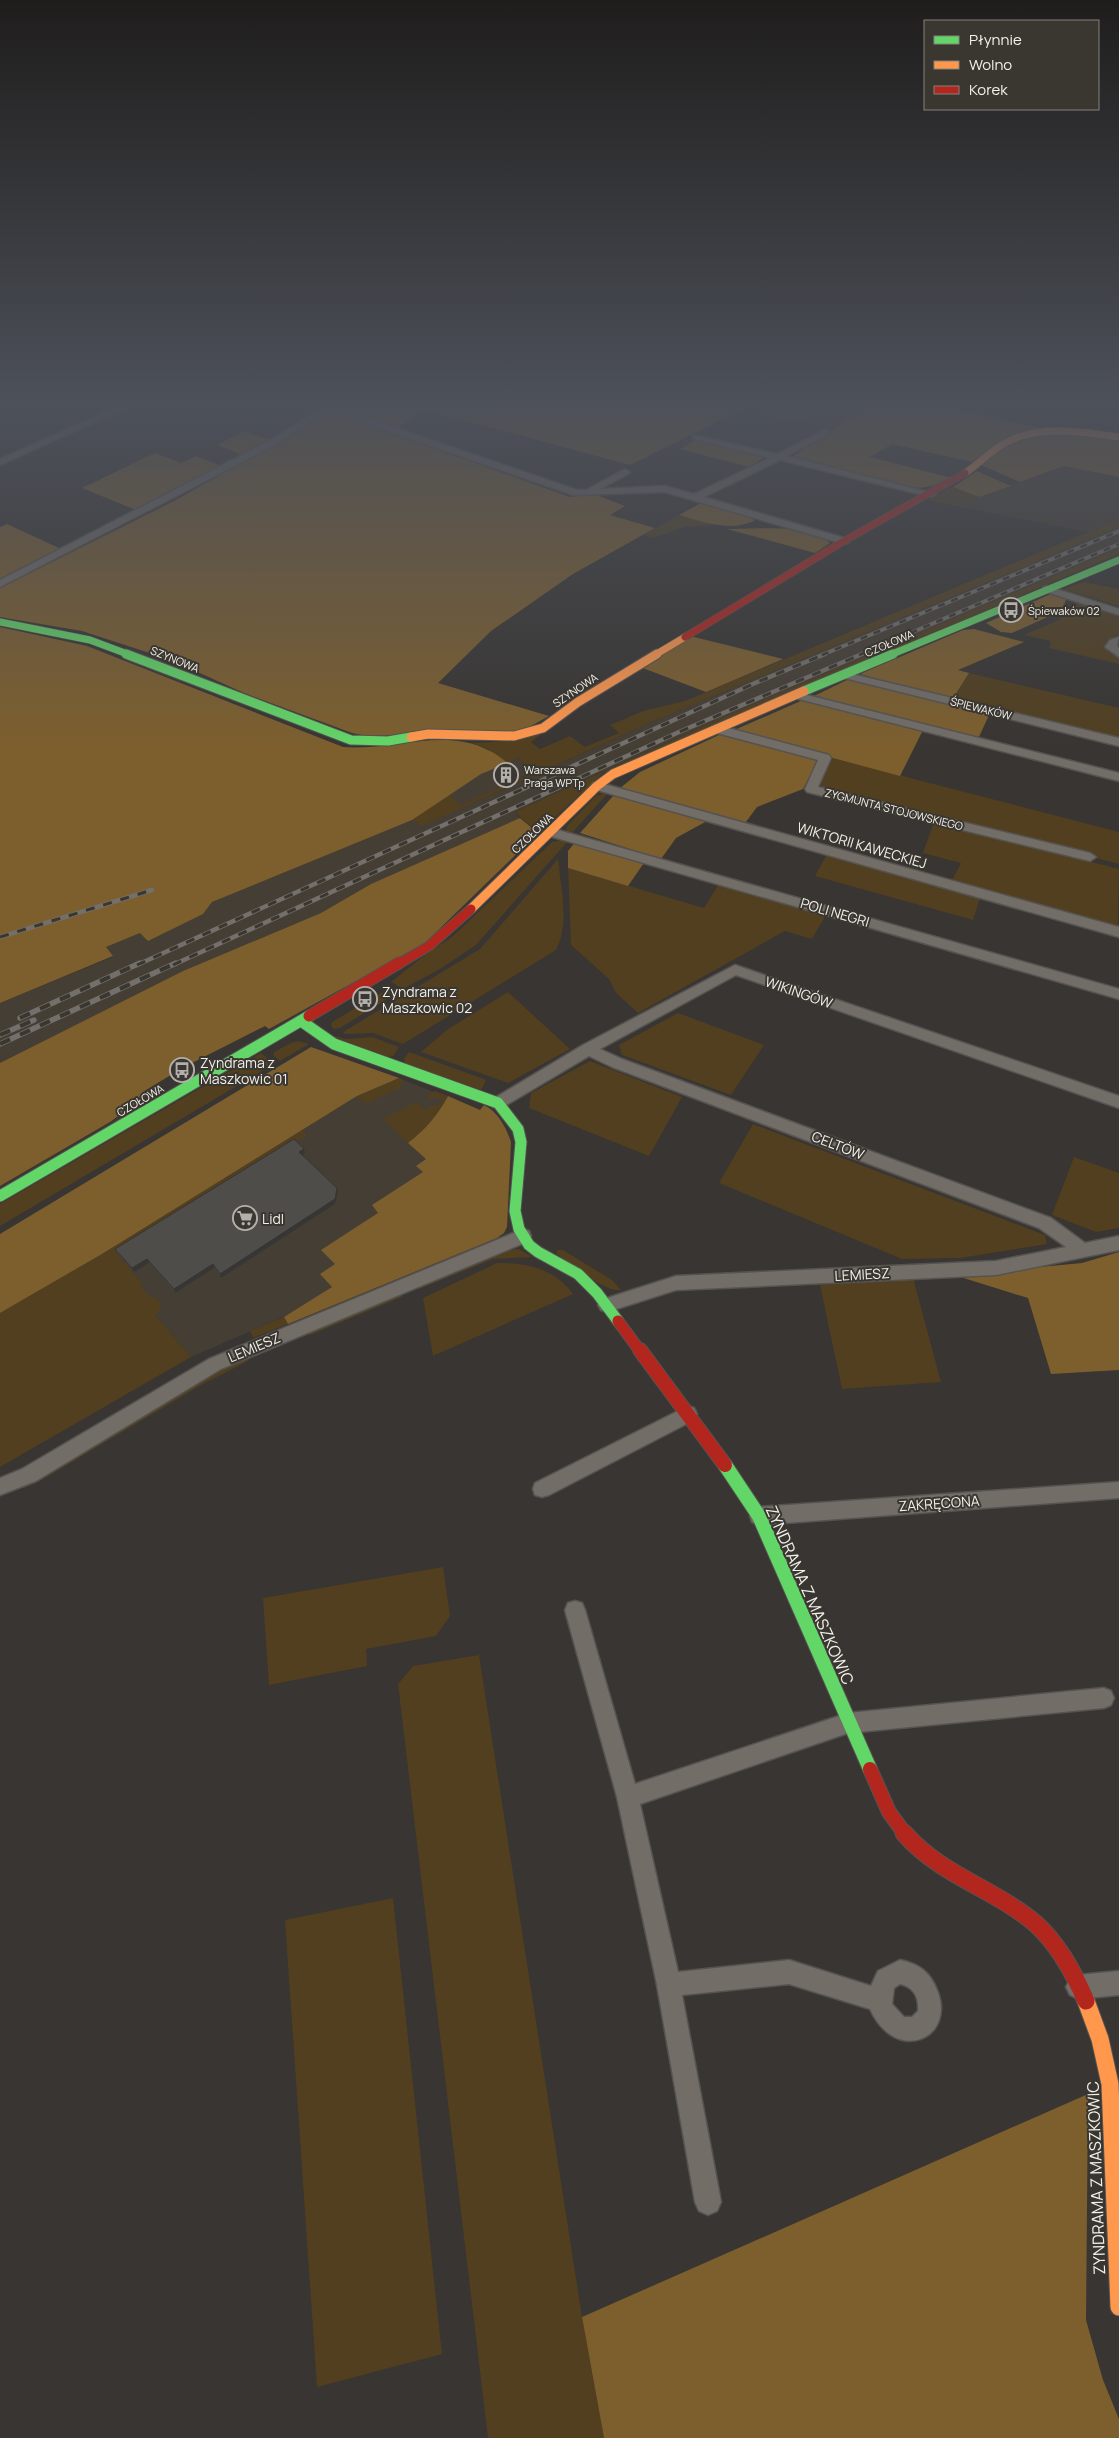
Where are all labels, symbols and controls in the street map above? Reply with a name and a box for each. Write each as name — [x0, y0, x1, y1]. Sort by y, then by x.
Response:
legend — [924, 20, 1099, 110]
text: Płynnie — [969, 29, 1022, 50]
text: Wolno — [969, 54, 1012, 75]
text: Korek — [969, 79, 1008, 100]
bus stop icon: Śpiewaków 02 — [998, 597, 1024, 623]
place label: Śpiewaków 02 — [1028, 603, 1100, 618]
street label: CZOŁOWA — [862, 626, 916, 660]
street label: SZYNOWA — [148, 642, 202, 676]
street label: SZYNOWA — [550, 669, 600, 711]
street label: ŚPIEWAKÓW — [949, 693, 1014, 723]
building icon: Warszawa Praga WPTp — [493, 762, 519, 788]
place label: Warszawa Praga WPTp — [524, 762, 585, 790]
street label: ZYGMUNTA STOJOWSKIEGO — [823, 785, 965, 833]
street label: CZOŁOWA — [508, 809, 556, 857]
street label: WIKTORII KAWECKIEJ — [795, 817, 929, 873]
street label: POLI NEGRI — [798, 893, 872, 931]
street label: WIKINGÓW — [763, 972, 835, 1012]
place label: Zyndrama z Maszkowic 02 — [382, 982, 472, 1017]
bus stop icon: Zyndrama z Maszkowic 02 — [352, 986, 378, 1012]
place label: Zyndrama z Maszkowic 01 — [200, 1053, 288, 1088]
bus stop icon: Zyndrama z Maszkowic 01 — [169, 1057, 195, 1083]
street label: CZOŁOWA — [114, 1080, 166, 1120]
street label: CELTÓW — [809, 1126, 867, 1164]
supermarket icon: Lidl — [232, 1205, 258, 1231]
place label: Lidl — [262, 1209, 284, 1228]
street label: LEMIESZ — [834, 1263, 890, 1285]
street label: LEMIESZ — [225, 1328, 283, 1366]
street label: ZAKRĘCONA — [898, 1491, 980, 1515]
street label: ZYNDRAMA Z MASZKOWIC — [761, 1502, 859, 1688]
street label: ZYNDRAMA Z MASZKOWIC — [1082, 2081, 1110, 2275]

